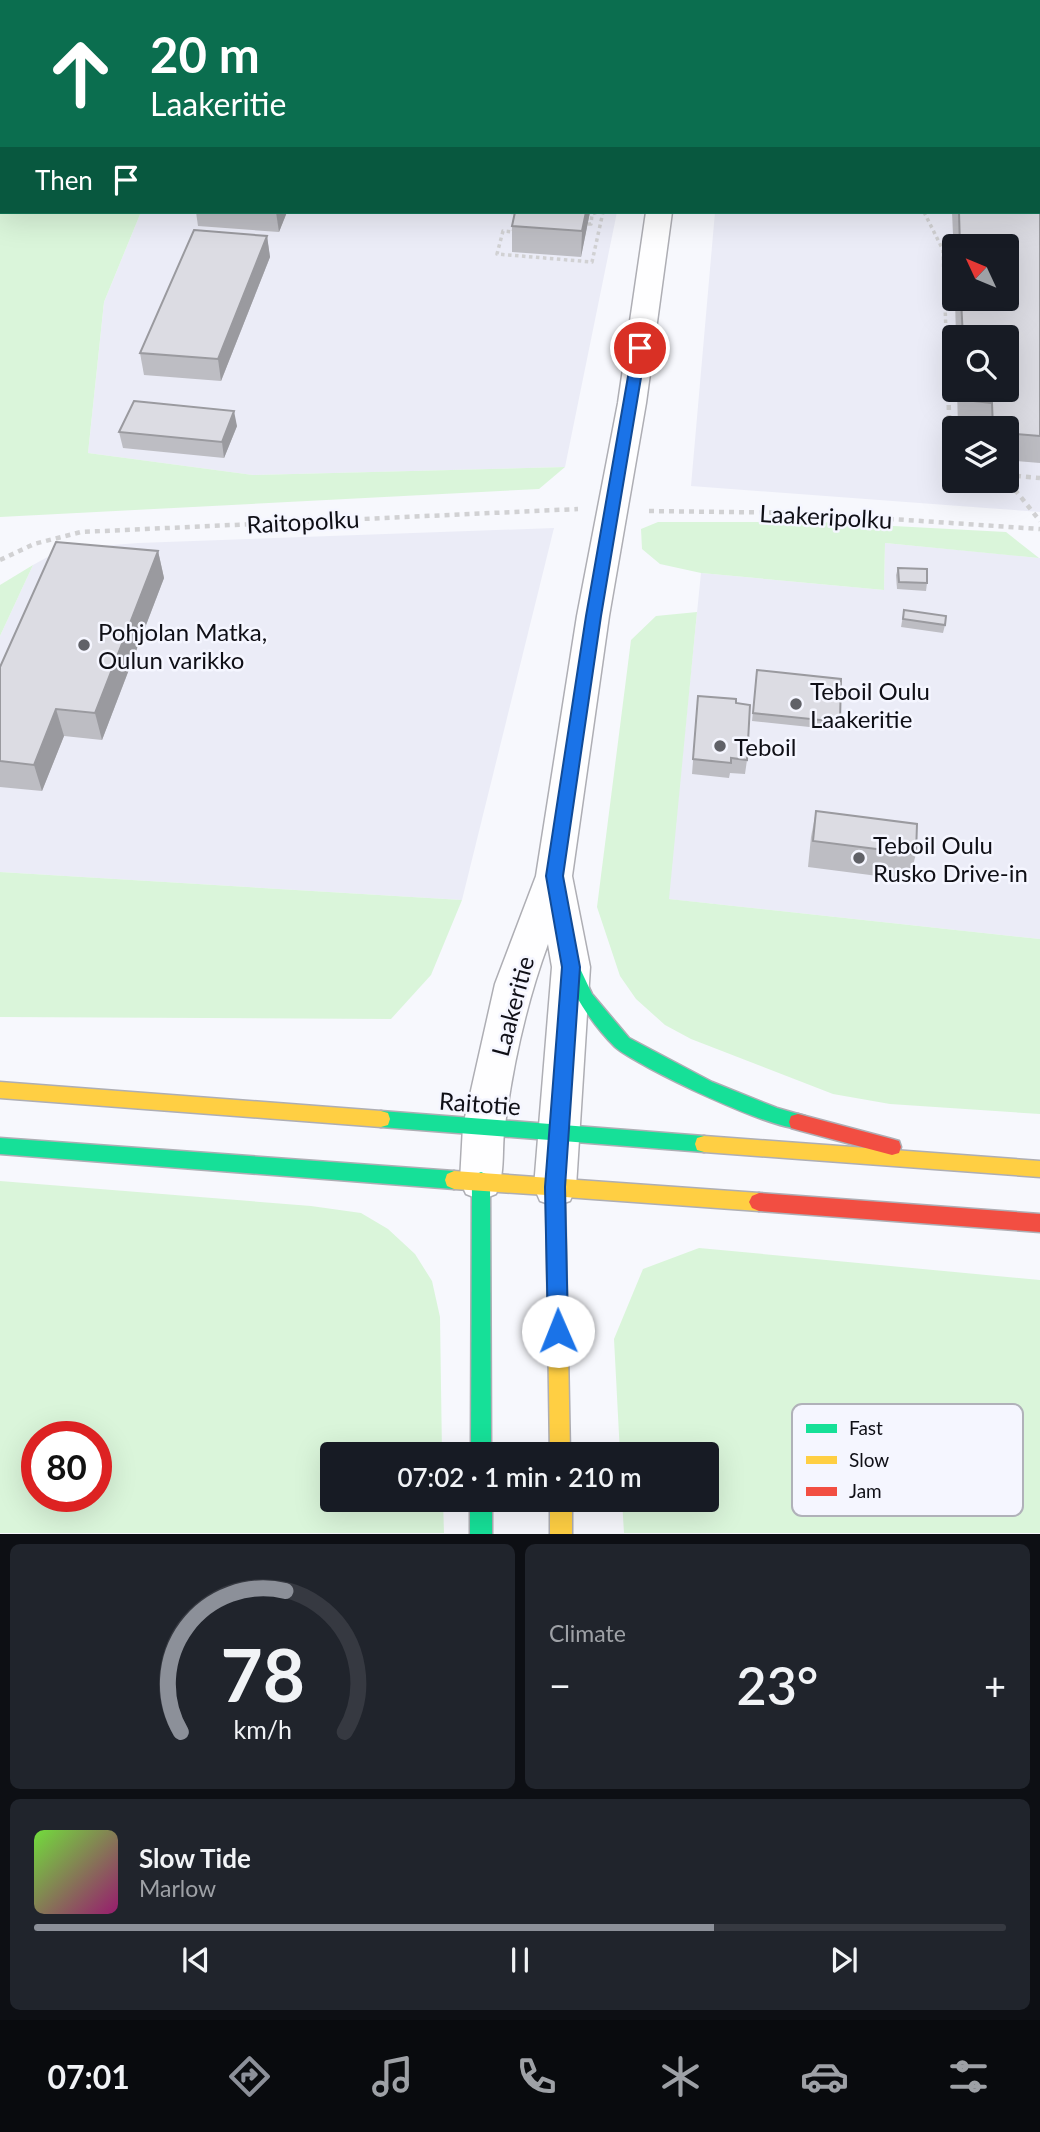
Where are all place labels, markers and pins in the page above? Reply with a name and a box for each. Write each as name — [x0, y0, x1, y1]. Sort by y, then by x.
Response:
pin — [610, 318, 670, 378]
place label: Pohjolan Matka, Oulun varikko — [98, 617, 267, 674]
marker: Pohjolan Matka, Oulun varikko — [76, 637, 92, 653]
place label: Teboil Oulu Laakeritie — [810, 676, 930, 733]
marker: Teboil Oulu Laakeritie — [788, 696, 804, 712]
place label: Teboil — [734, 732, 796, 761]
marker: Teboil — [712, 738, 728, 754]
place label: Teboil Oulu Rusko Drive-in — [873, 830, 1028, 887]
marker: Teboil Oulu Rusko Drive-in — [851, 850, 867, 866]

